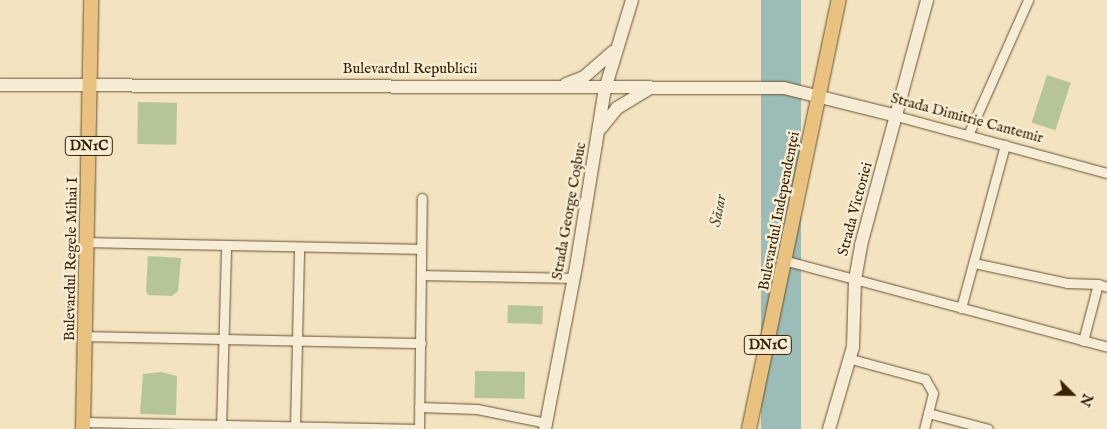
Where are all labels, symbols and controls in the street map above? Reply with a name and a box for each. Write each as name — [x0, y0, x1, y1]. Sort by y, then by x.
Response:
street label: Bulevardul Republicii — [343, 60, 477, 78]
street label: Strada Dimitrie Cantemir — [889, 89, 1045, 147]
street label: Bulevardul Independenței — [755, 130, 803, 292]
road number: DN1C — [64, 134, 114, 158]
street label: Strada George Coșbuc — [548, 141, 590, 281]
street label: Strada Victoriei — [834, 160, 876, 258]
street label: Bulevardul Regele Mihai I — [61, 177, 81, 341]
water label: Săsar — [706, 193, 732, 229]
road number: DN1C — [743, 334, 793, 356]
north arrow — [1047, 369, 1097, 419]
text: N — [1075, 391, 1096, 409]

